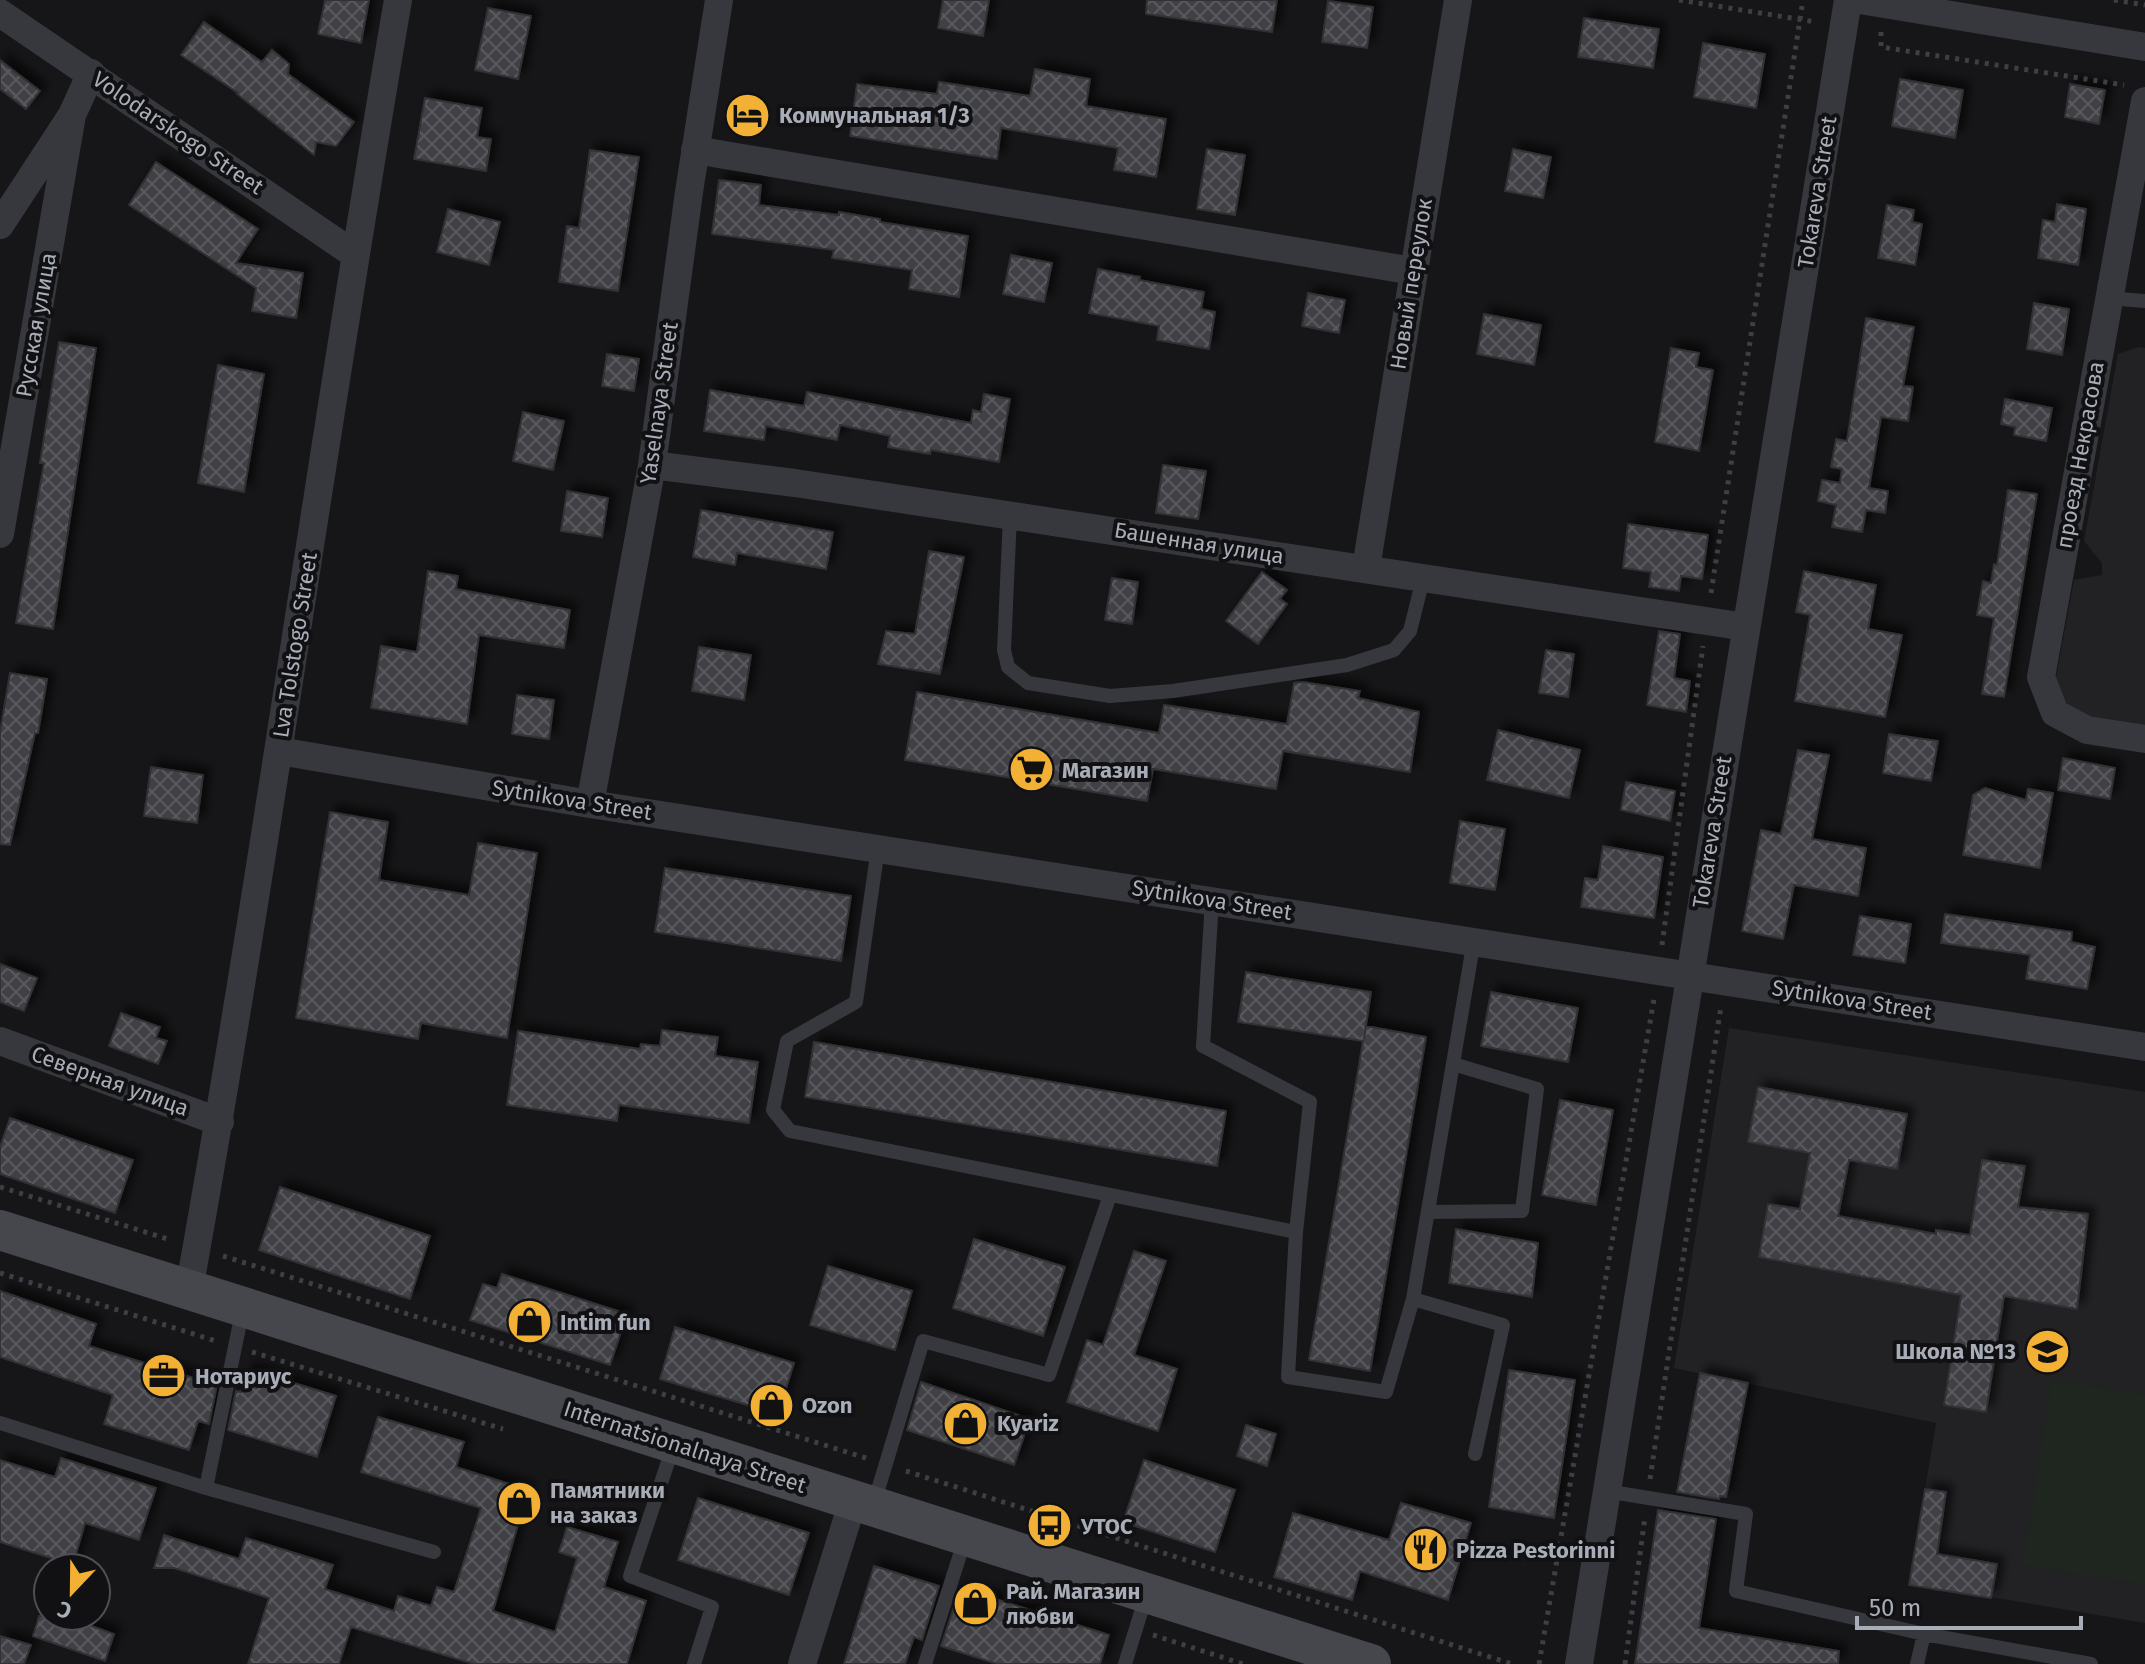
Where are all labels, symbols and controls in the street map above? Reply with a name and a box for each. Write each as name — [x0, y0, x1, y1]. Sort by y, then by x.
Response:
street label: Volodarskogo Street — [87, 66, 269, 200]
hotel icon: Коммунальная 1/3 — [724, 91, 772, 139]
place label: Коммунальная 1/3 — [779, 102, 970, 129]
street label: Tokareva Street — [1792, 114, 1842, 270]
street label: Новый переулок — [1384, 196, 1438, 371]
street label: Русская улица — [10, 251, 62, 399]
street label: Yaselnaya Street — [634, 320, 684, 486]
street label: проезд Некрасова — [2050, 359, 2110, 551]
street label: Башенная улица — [1112, 516, 1286, 570]
street label: Lva Tolstogo Street — [267, 550, 323, 740]
supermarket icon: Магазин — [1007, 746, 1055, 794]
street label: Tokareva Street — [1687, 754, 1737, 910]
place label: Магазин — [1062, 757, 1149, 784]
street label: Sytnikova Street — [490, 774, 654, 826]
street label: Sytnikova Street — [1130, 874, 1294, 926]
street label: Sytnikova Street — [1770, 974, 1934, 1026]
street label: Северная улица — [28, 1040, 192, 1122]
shop icon: Intim fun — [505, 1298, 553, 1346]
place label: Intim fun — [560, 1309, 651, 1336]
school or university icon: Школа №13 — [2023, 1327, 2071, 1375]
place label: Школа №13 — [1895, 1338, 2016, 1365]
office icon: Нотариус — [140, 1352, 188, 1400]
place label: Нотариус — [195, 1363, 292, 1390]
shop icon: Ozon — [747, 1381, 795, 1429]
place label: Ozon — [802, 1392, 852, 1419]
street label: Internatsionalnaya Street — [560, 1395, 810, 1499]
shop icon: Kyariz — [942, 1399, 990, 1447]
place label: Kyariz — [997, 1410, 1059, 1437]
place label: Памятники на заказ — [550, 1477, 665, 1529]
shop icon: Памятники на заказ — [495, 1479, 543, 1527]
bus stop icon: УТОС — [1026, 1502, 1074, 1550]
place label: УТОС — [1080, 1513, 1133, 1540]
restaurant icon: Pizza Pestorinni — [1401, 1526, 1449, 1574]
place label: Pizza Pestorinni — [1456, 1537, 1615, 1564]
north arrow — [32, 1552, 112, 1632]
place label: Рай. Магазин любви — [1006, 1578, 1141, 1630]
shop icon: Рай. Магазин любви — [951, 1580, 999, 1628]
scale bar — [1857, 1580, 2081, 1630]
text: 50 m — [1869, 1594, 1921, 1622]
text: С — [53, 1595, 76, 1625]

